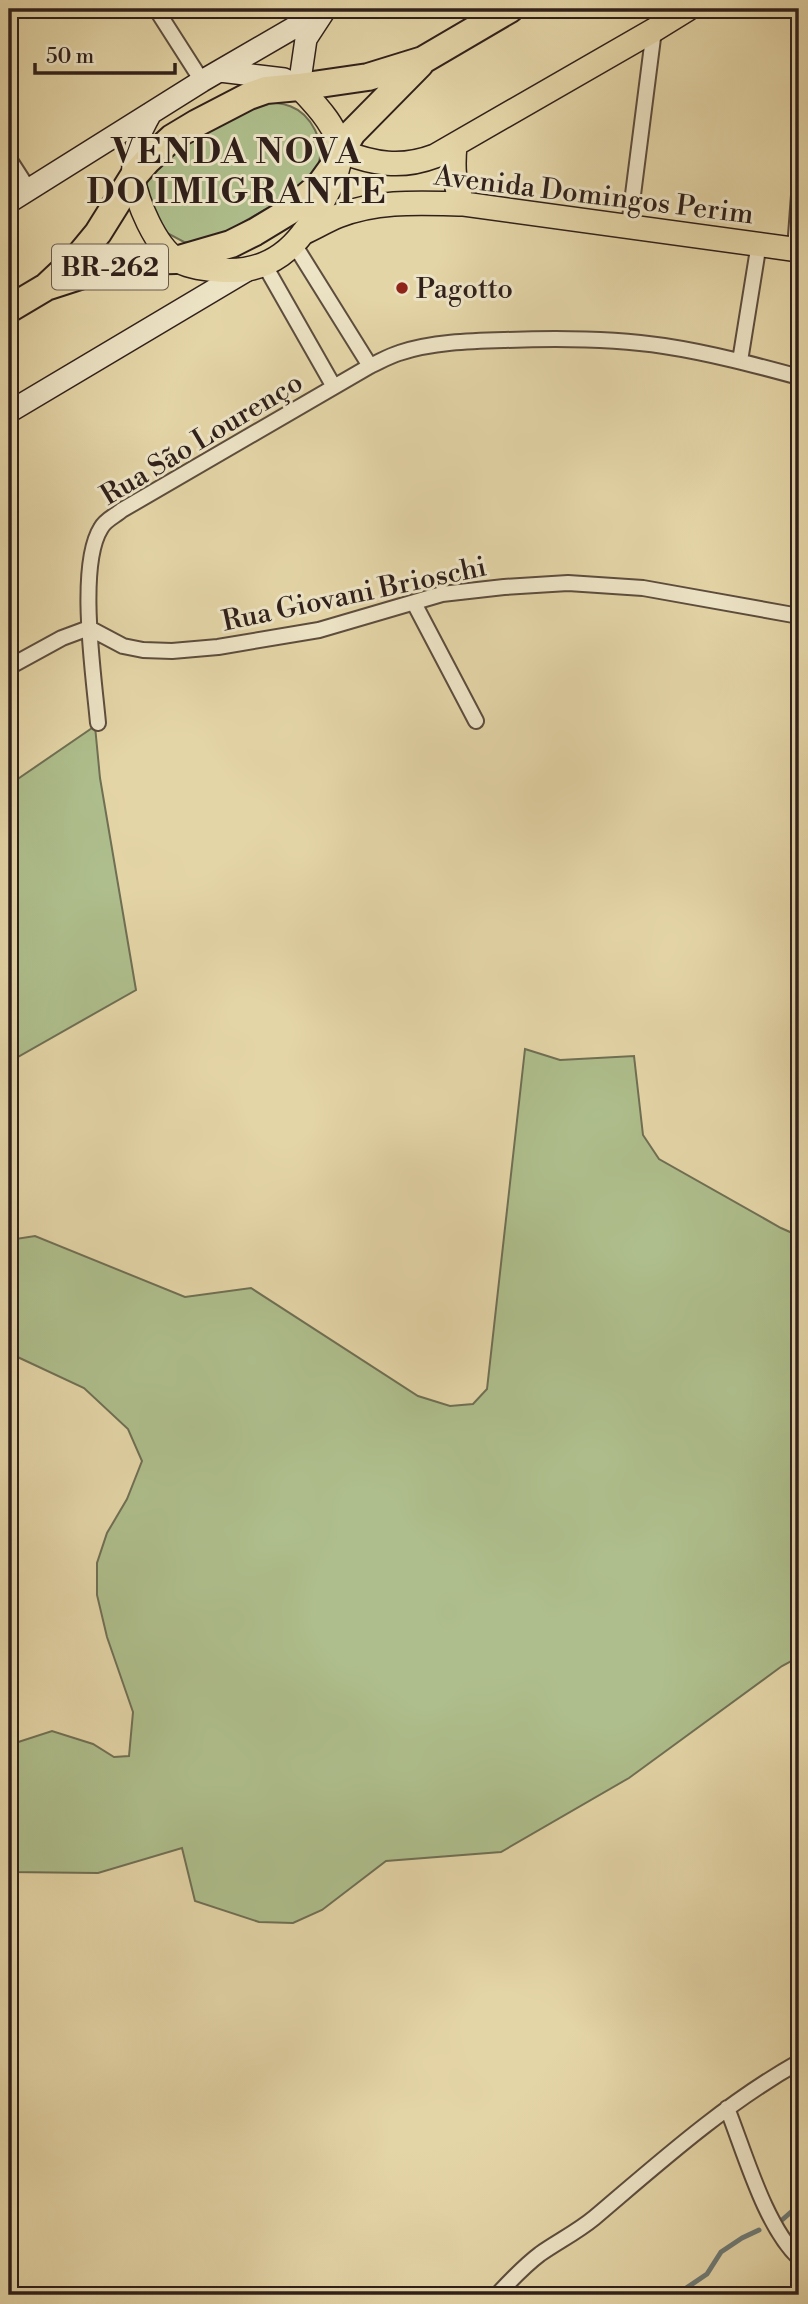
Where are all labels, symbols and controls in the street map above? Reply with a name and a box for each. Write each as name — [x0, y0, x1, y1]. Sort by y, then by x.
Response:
scale bar — [35, 32, 175, 76]
text: 50 m — [46, 44, 94, 70]
district label: VENDA NOVA DO IMIGRANTE — [87, 131, 387, 214]
street label: Avenida Domingos Perim — [431, 158, 755, 232]
road number: BR-262 — [52, 244, 168, 290]
place label: Pagotto — [416, 272, 513, 307]
marker: Pagotto — [394, 280, 410, 296]
street label: Rua São Lourenço — [94, 365, 309, 513]
street label: Rua Giovani Brioschi — [219, 549, 490, 640]

